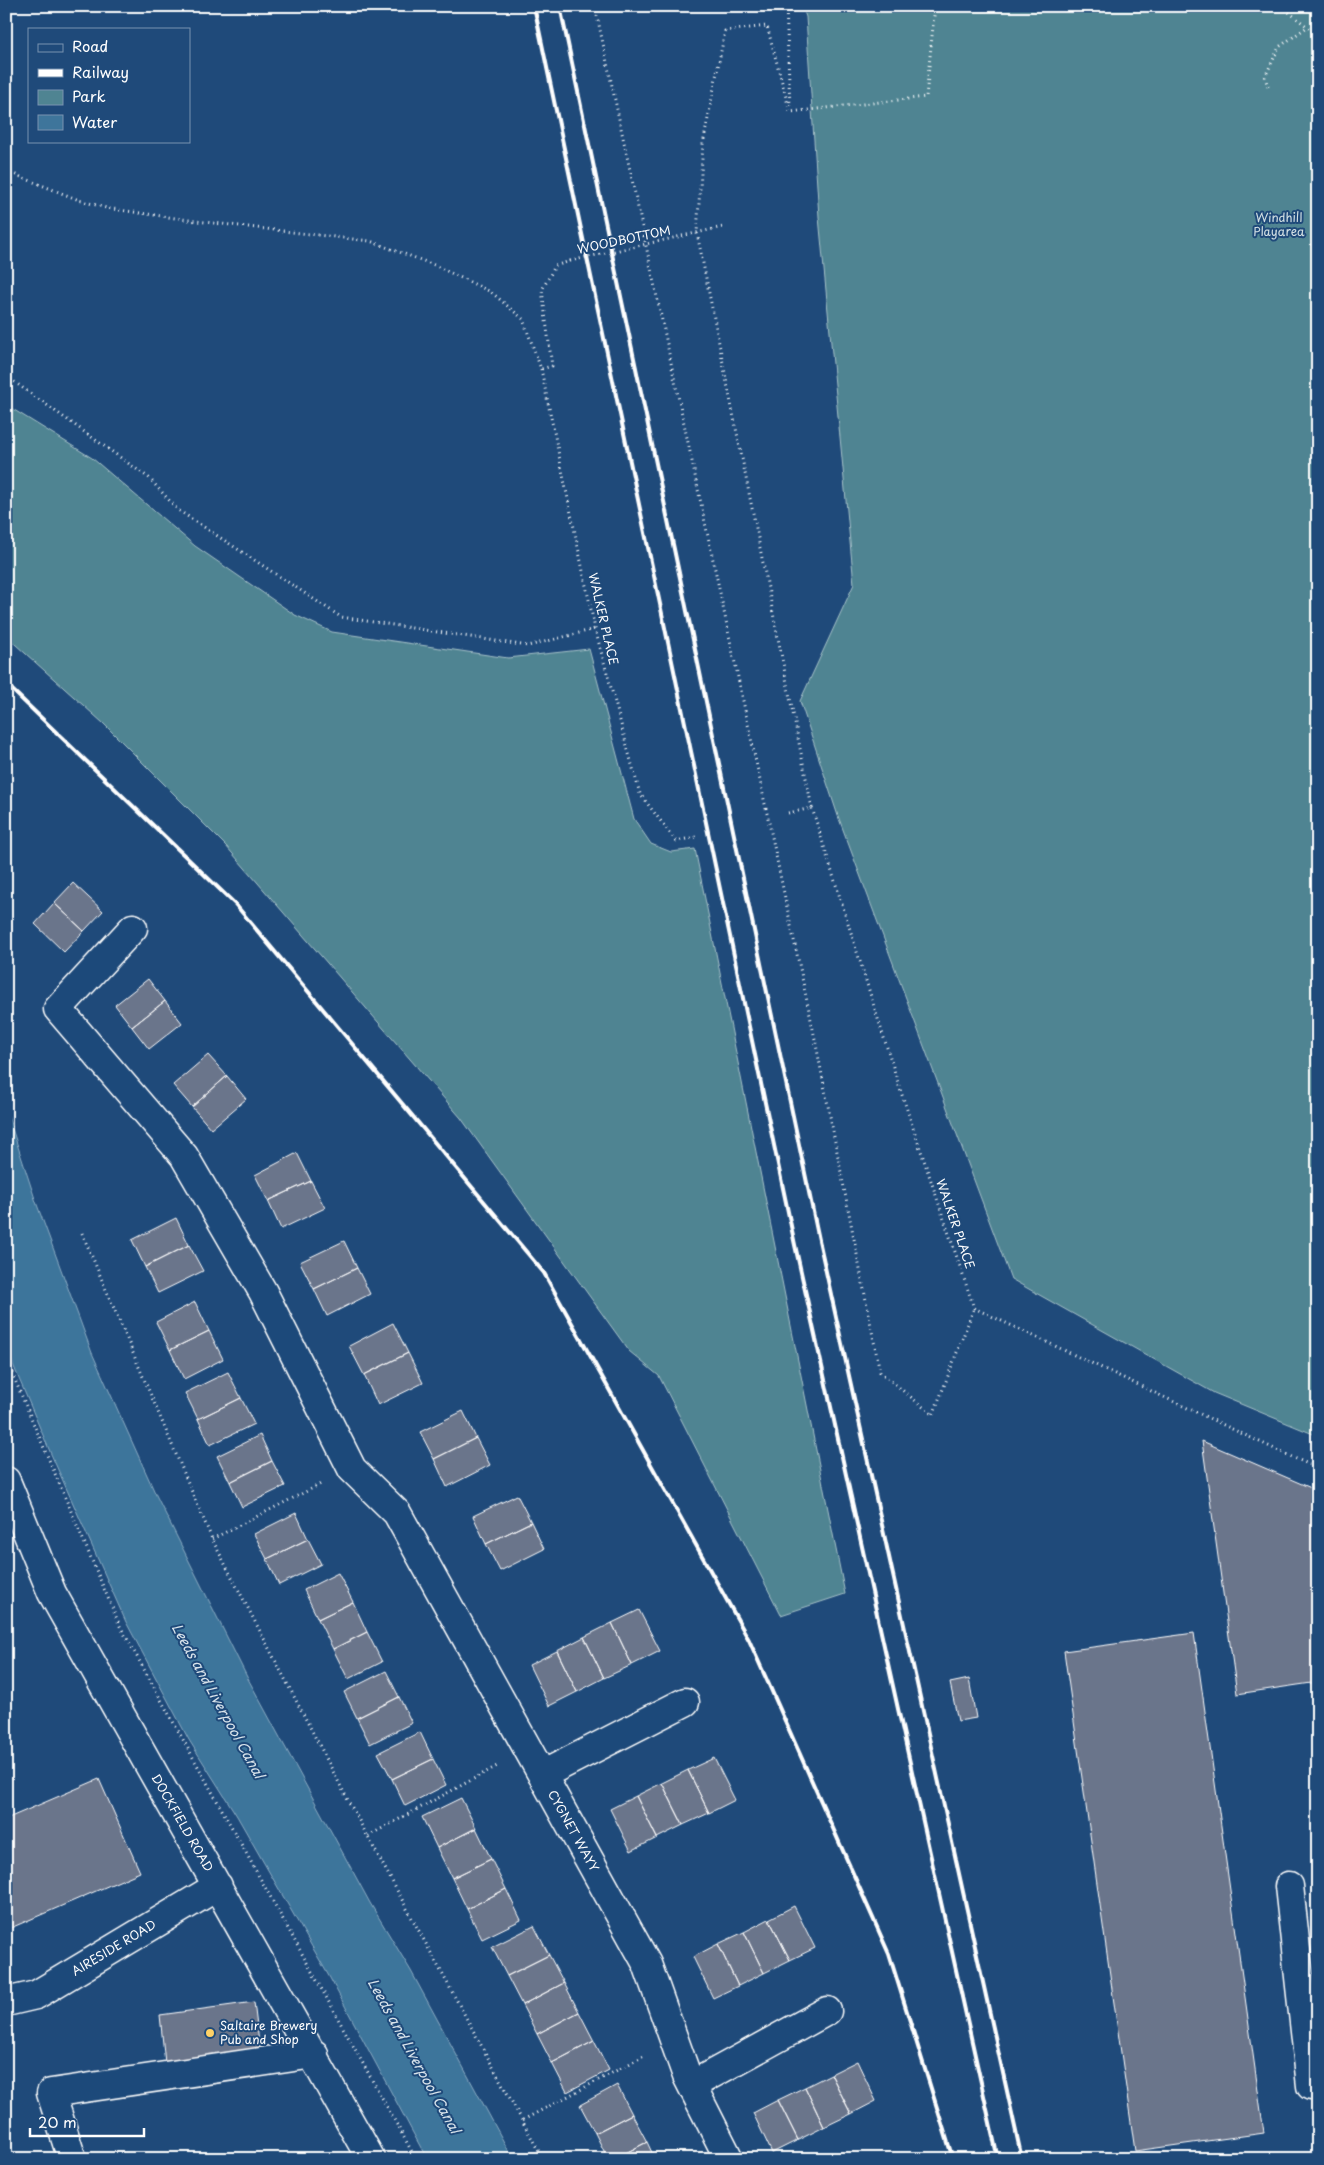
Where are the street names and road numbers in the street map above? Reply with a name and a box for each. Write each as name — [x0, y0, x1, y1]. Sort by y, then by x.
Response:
street label: WOODBOTTOM — [575, 220, 672, 258]
street label: WALKER PLACE — [585, 571, 623, 667]
street label: WALKER PLACE — [932, 1176, 980, 1271]
street label: DOCKFIELD ROAD — [147, 1770, 218, 1875]
street label: CYGNET WAYY — [544, 1786, 604, 1875]
street label: AIRESIDE ROAD — [68, 1915, 159, 1979]

